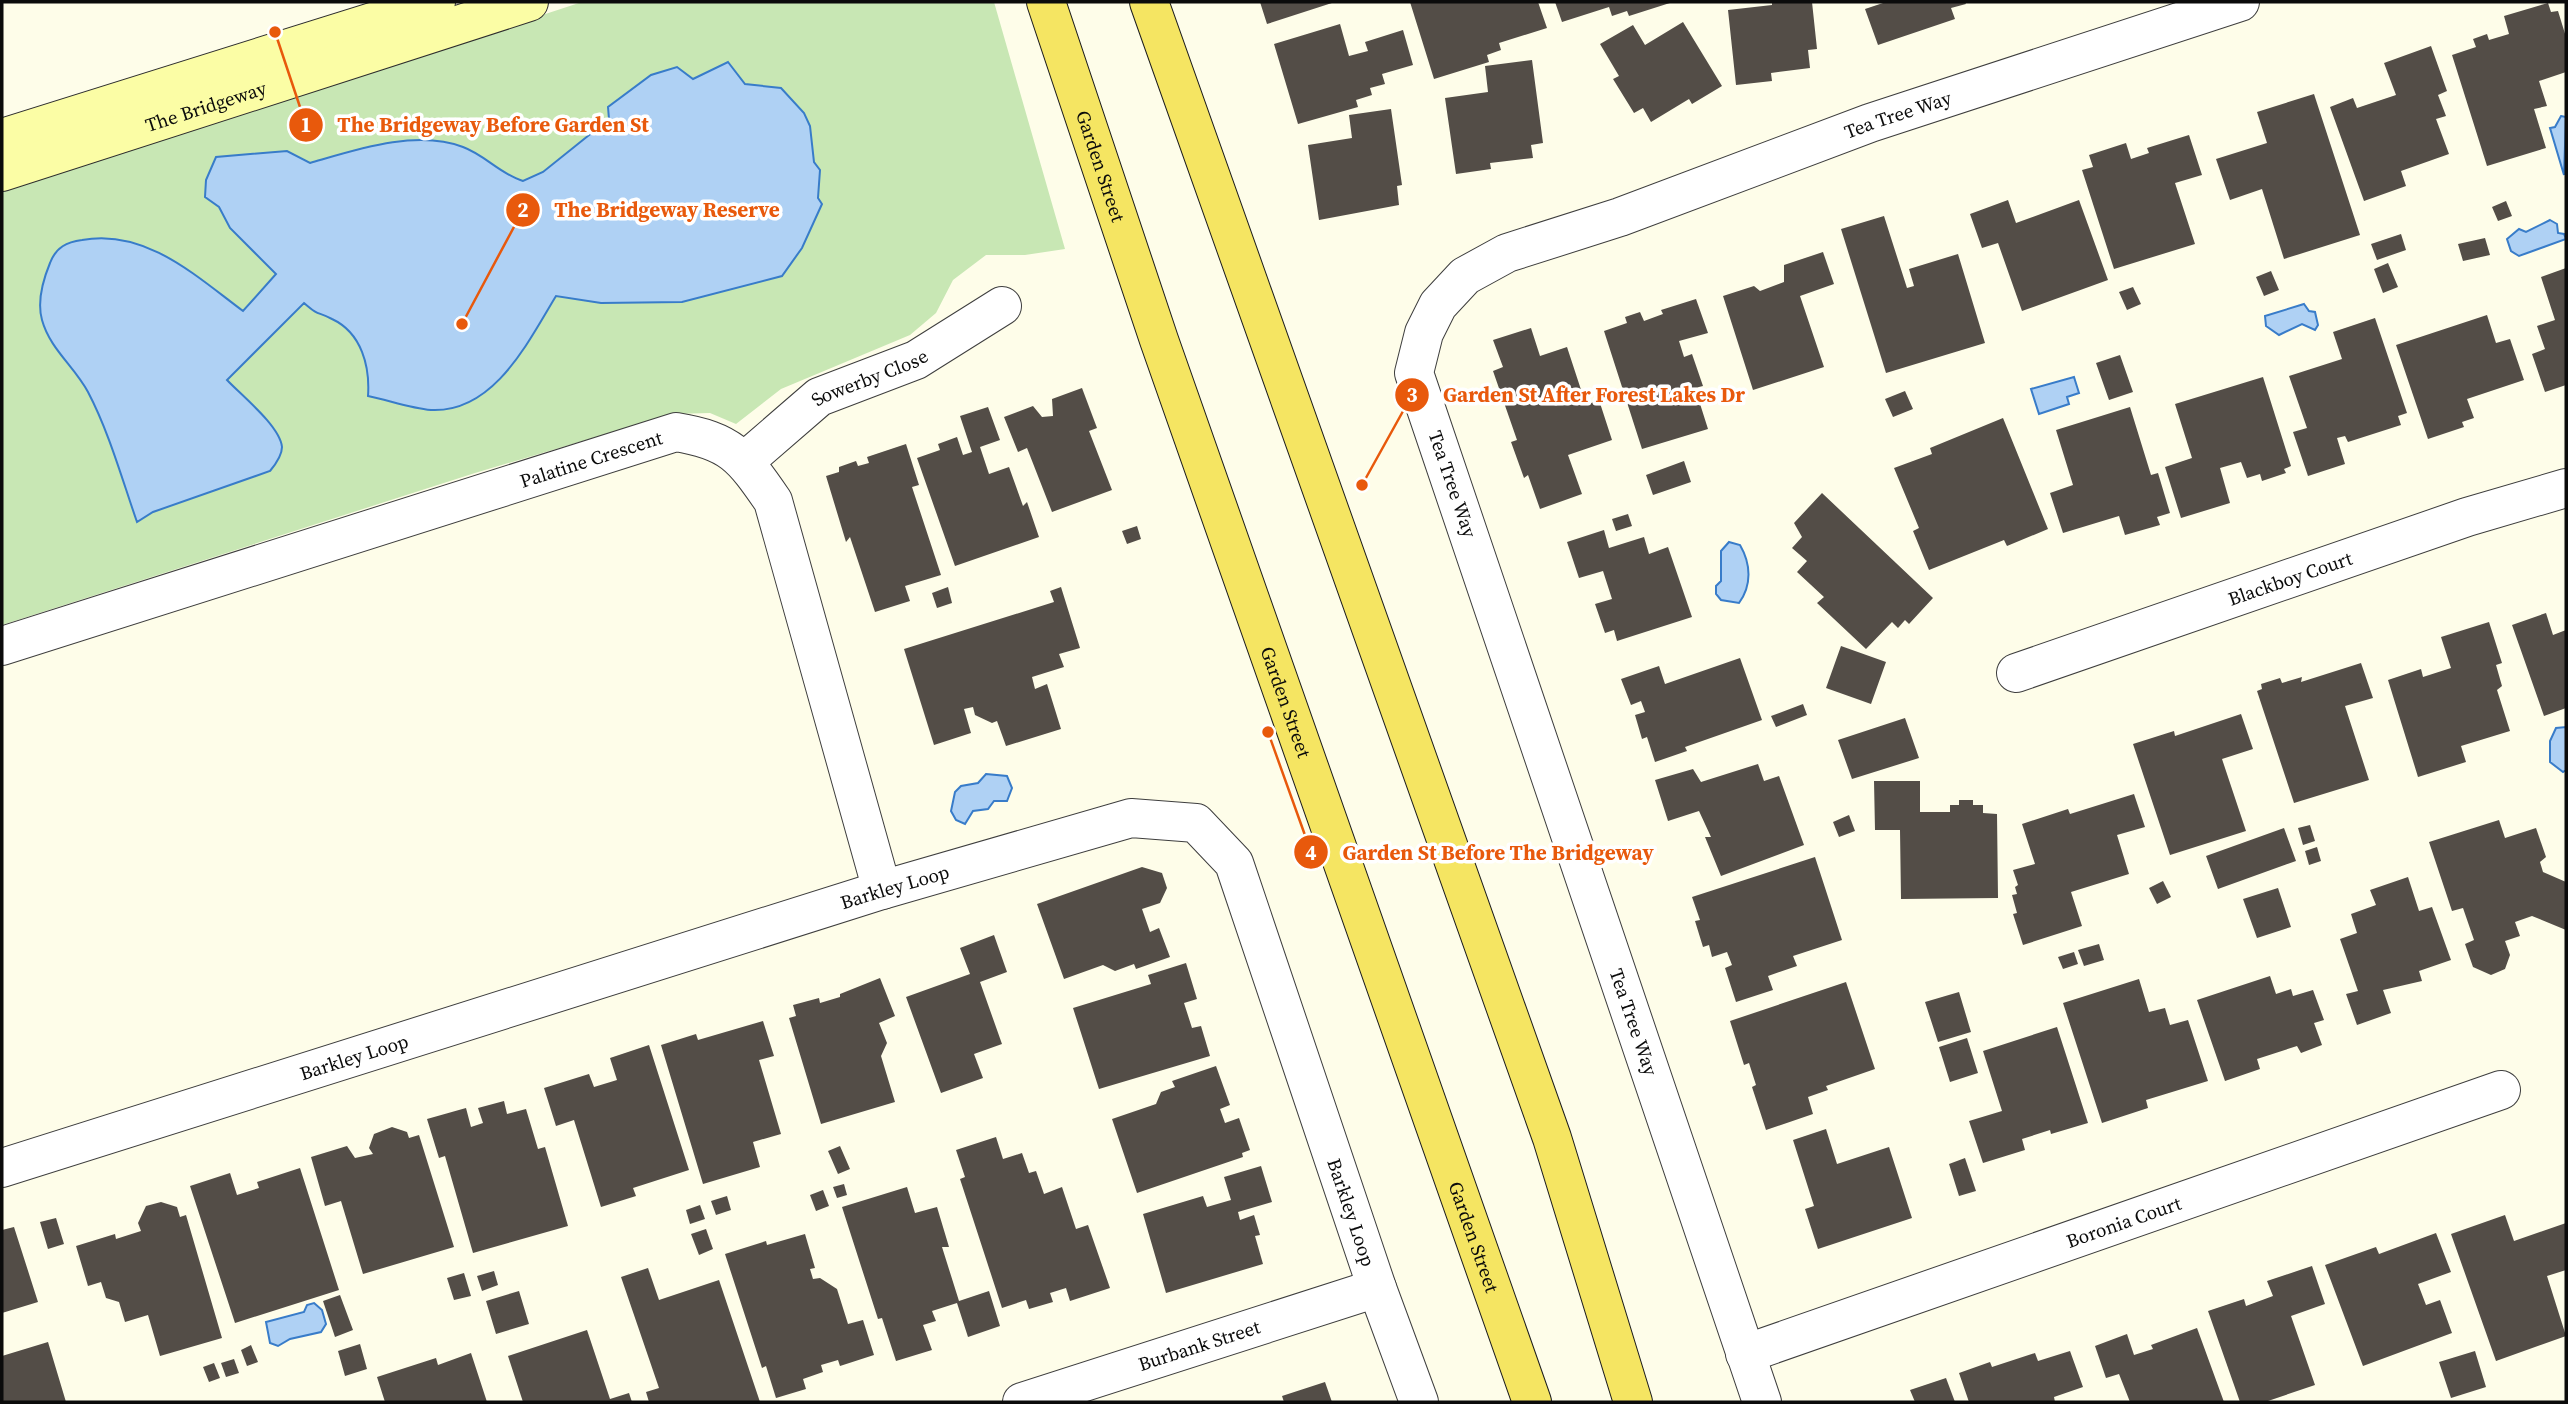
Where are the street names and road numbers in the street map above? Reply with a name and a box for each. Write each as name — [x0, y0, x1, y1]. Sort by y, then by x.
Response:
street label: The Bridgeway — [142, 75, 270, 138]
street label: Tea Tree Way — [1840, 84, 1955, 145]
street label: Garden Street — [1070, 107, 1132, 226]
street label: Sowerby Close — [805, 343, 933, 412]
street label: Palatine Crescent — [517, 424, 666, 494]
street label: Tea Tree Way — [1423, 427, 1484, 541]
street label: Blackboy Court — [2225, 544, 2356, 612]
street label: Garden Street — [1255, 643, 1318, 762]
street label: Barkley Loop — [837, 858, 952, 915]
street label: Tea Tree Way — [1604, 965, 1665, 1079]
street label: Barkley Loop — [296, 1028, 411, 1086]
street label: Barkley Loop — [1321, 1155, 1382, 1270]
street label: Garden Street — [1443, 1178, 1506, 1297]
street label: Boronia Court — [2063, 1189, 2185, 1254]
street label: Burbank Street — [1135, 1313, 1264, 1377]

